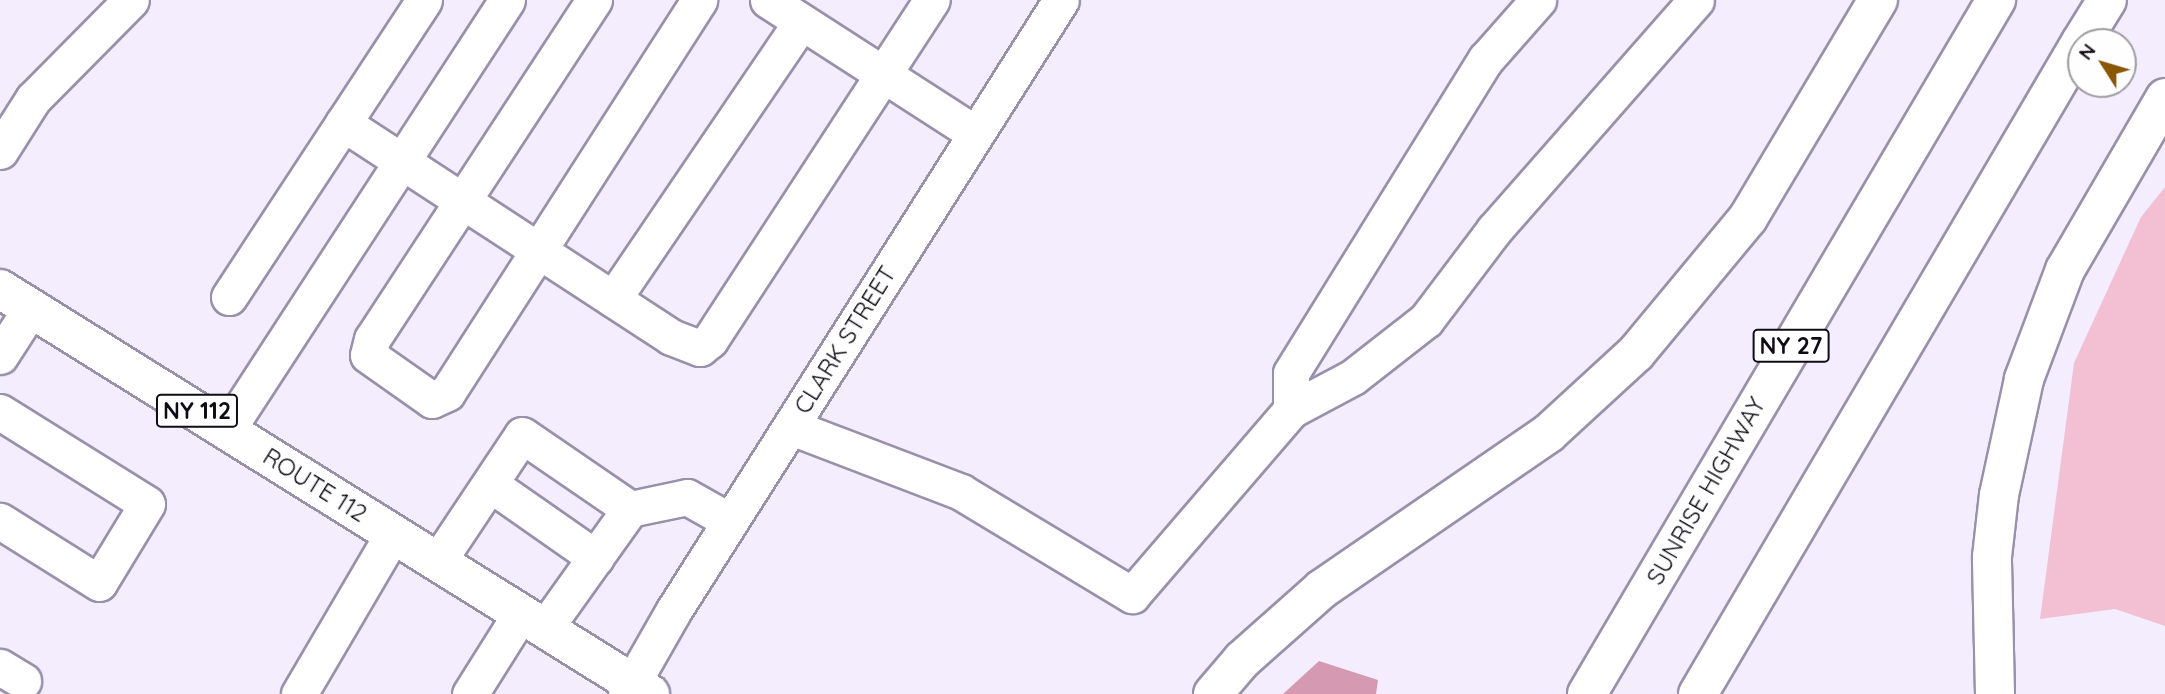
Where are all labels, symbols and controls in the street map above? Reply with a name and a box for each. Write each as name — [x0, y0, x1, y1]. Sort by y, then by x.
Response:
north arrow — [2067, 28, 2137, 98]
text: N — [2073, 39, 2101, 64]
street label: CLARK STREET — [788, 261, 902, 419]
road number: NY 27 — [1752, 326, 1830, 366]
road number: NY 112 — [155, 392, 239, 430]
street label: SUNRISE HIGHWAY — [1641, 392, 1771, 590]
street label: ROUTE 112 — [258, 442, 372, 528]

